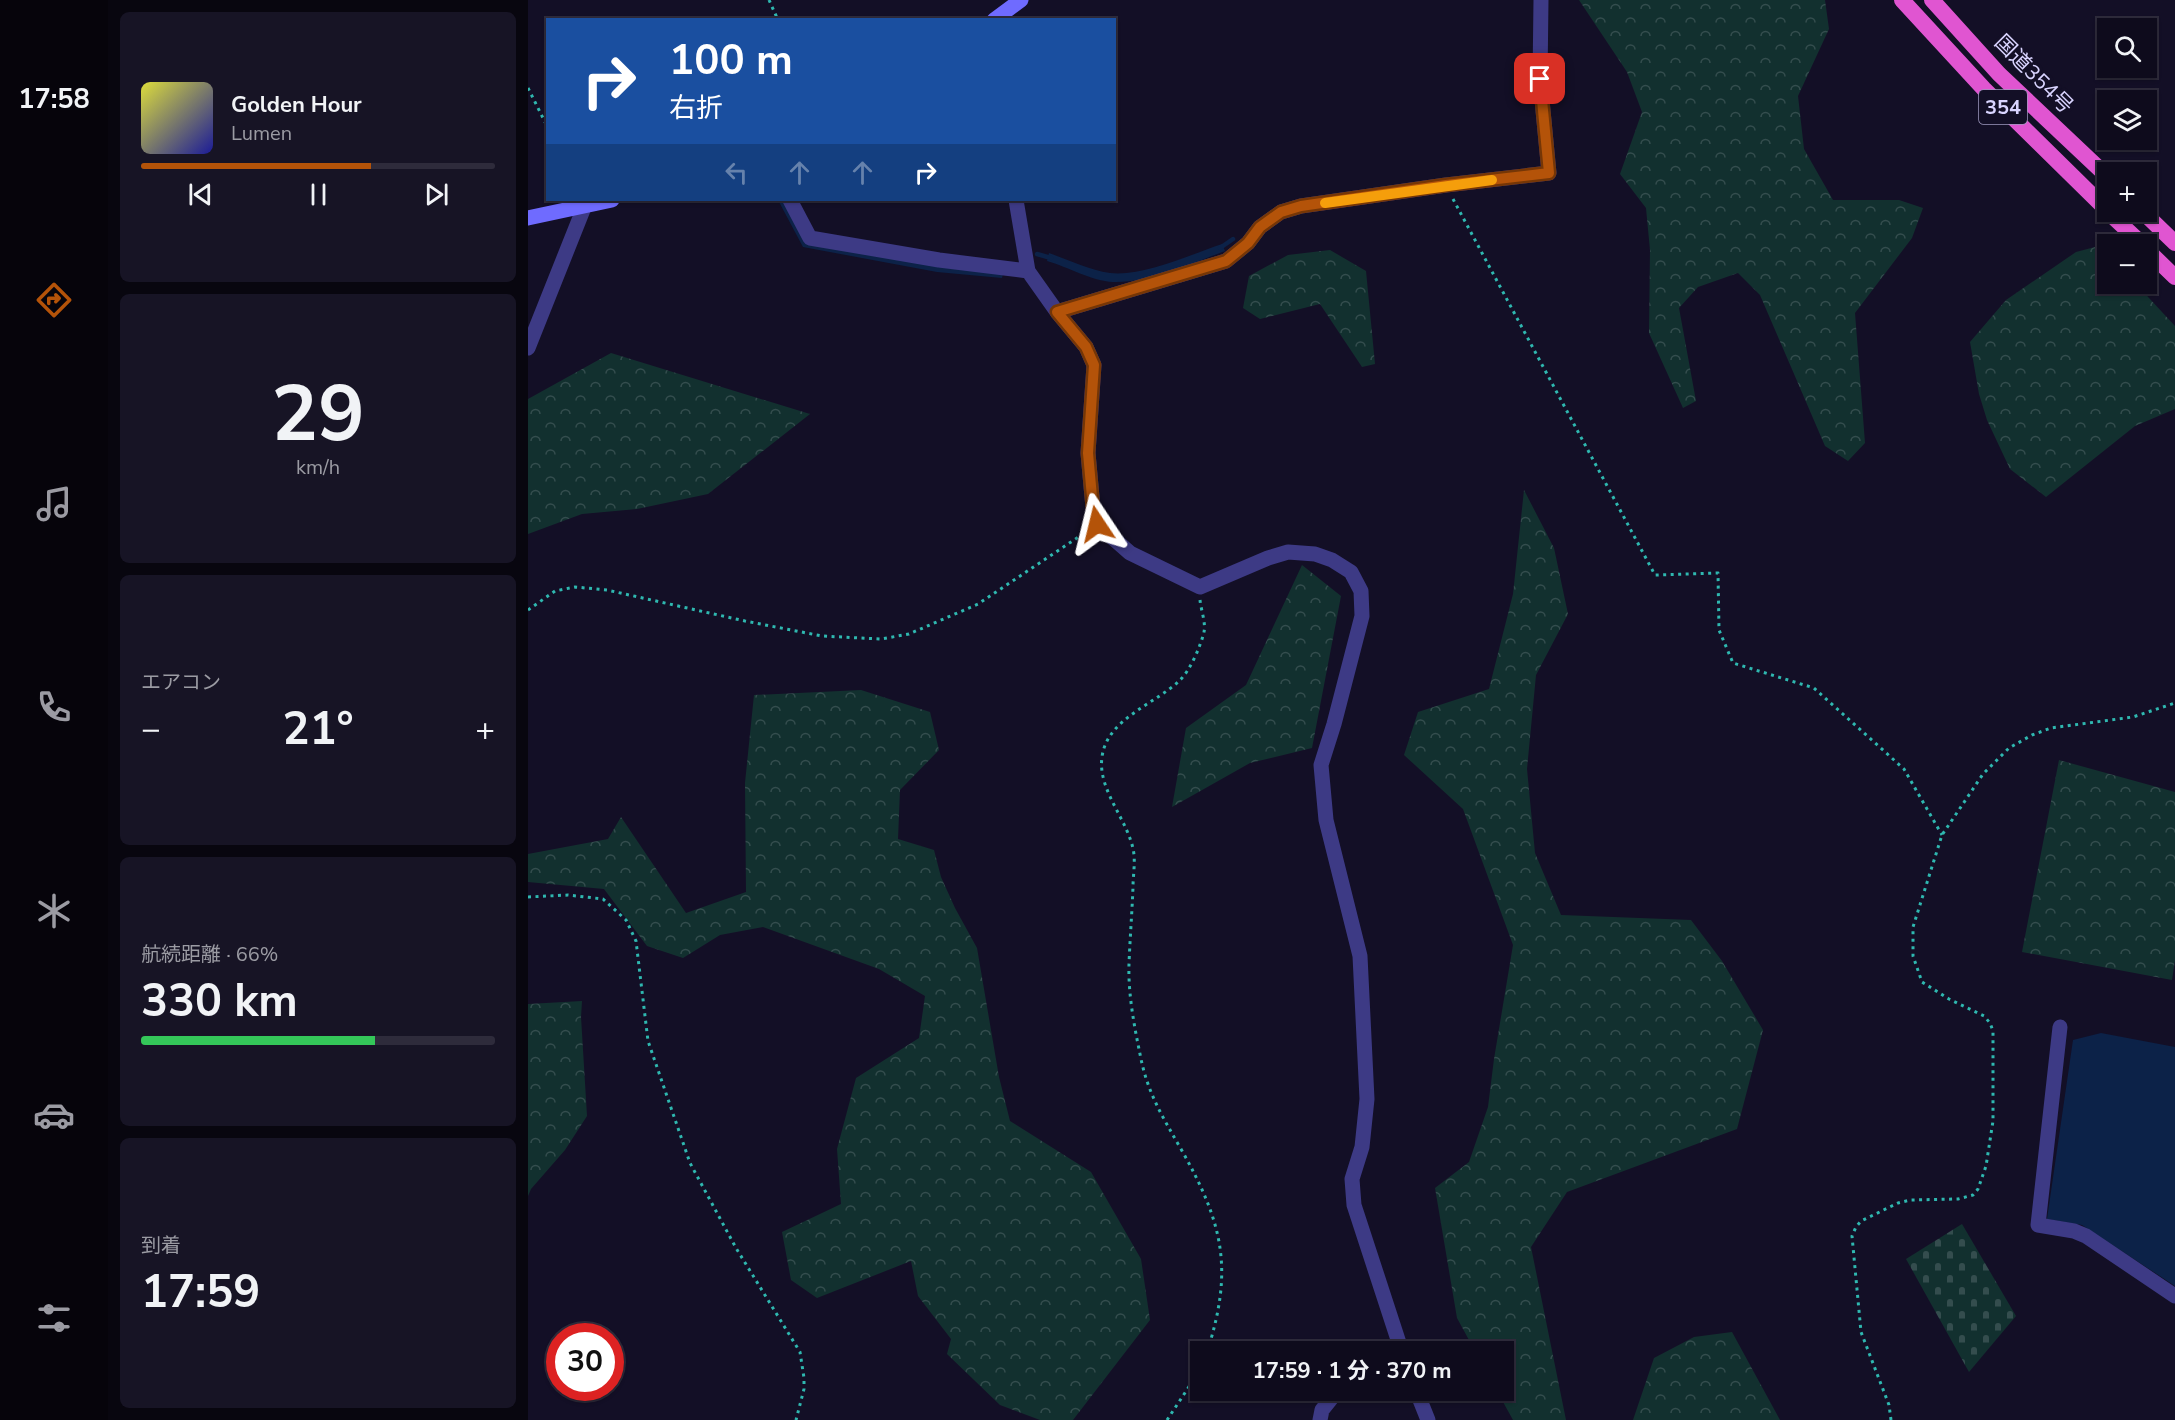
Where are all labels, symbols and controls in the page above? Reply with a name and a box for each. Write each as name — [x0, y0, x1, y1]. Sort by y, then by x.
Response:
map controls — [2097, 18, 2157, 294]
button: search — [2097, 18, 2157, 78]
street label: 国道354号 — [1989, 29, 2079, 119]
text: 100 m — [669, 32, 793, 89]
icon: right — [570, 42, 648, 120]
pin — [1514, 53, 1565, 104]
icon: arrive — [1523, 62, 1556, 95]
text: 17:58 — [18, 81, 90, 118]
text: Golden Hour — [231, 90, 362, 120]
text: 右折 — [669, 90, 723, 127]
road number: 354 — [1979, 90, 2027, 124]
button: layers — [2097, 90, 2157, 150]
text: Lumen — [231, 120, 292, 147]
icon: left — [720, 156, 753, 189]
icon: ahead — [783, 156, 816, 189]
icon: ahead — [846, 156, 879, 189]
icon: right — [909, 156, 942, 189]
button: + — [2097, 162, 2157, 222]
icon: previous — [184, 178, 217, 211]
icon: pause — [302, 178, 335, 211]
icon: next — [420, 178, 453, 211]
button: − — [2097, 234, 2157, 294]
icon: directions — [33, 279, 75, 321]
text: 29 — [271, 361, 365, 468]
text: km/h — [296, 454, 340, 481]
icon: music — [33, 483, 75, 525]
position arrow — [1065, 492, 1129, 556]
text: エアコン — [141, 669, 221, 696]
icon: phone — [33, 686, 75, 728]
text: 21° — [282, 699, 354, 760]
text: − — [141, 707, 161, 752]
text: + — [475, 707, 495, 752]
icon: climate — [33, 890, 75, 932]
text: 航続距離 · 66% — [141, 941, 278, 968]
text: 330 km — [141, 971, 298, 1032]
icon: car — [33, 1094, 75, 1136]
text: 到着 — [141, 1232, 181, 1259]
text: 17:59 — [141, 1262, 260, 1323]
icon: filters — [33, 1297, 75, 1339]
speed limit sign: 30 — [546, 1323, 624, 1401]
text: 17:59 · 1 分 · 370 m — [1253, 1356, 1451, 1386]

